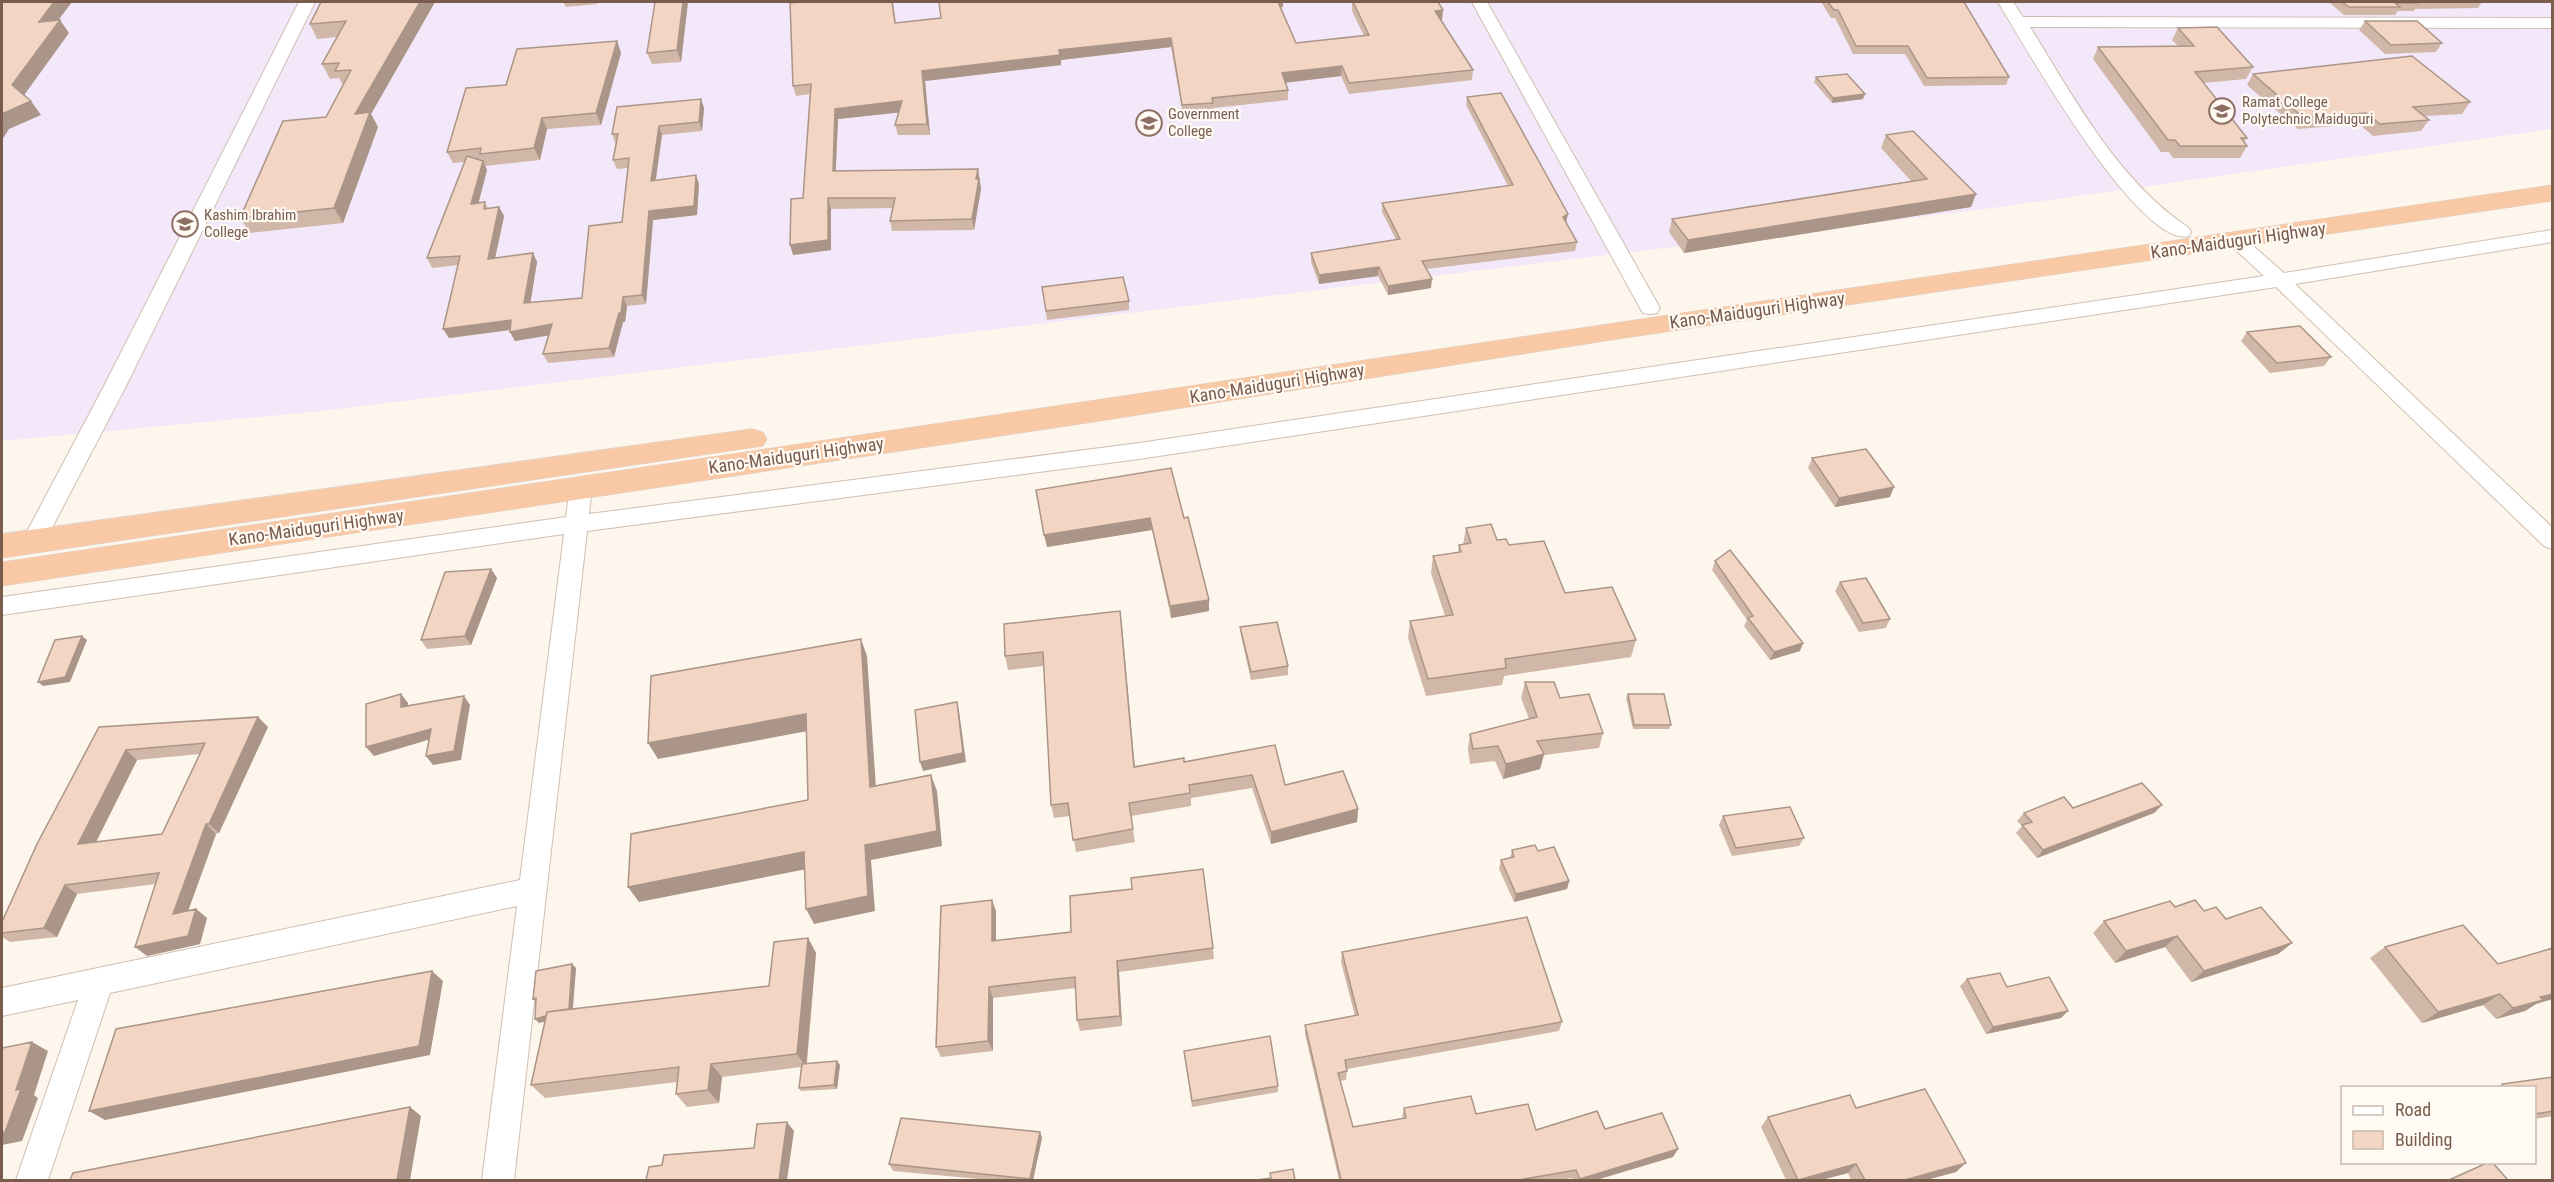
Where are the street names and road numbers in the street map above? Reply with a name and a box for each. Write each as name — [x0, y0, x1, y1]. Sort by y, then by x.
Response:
street label: Kano-Maiduguri Highway — [2149, 217, 2327, 263]
street label: Kano-Maiduguri Highway — [1668, 287, 1846, 333]
street label: Kano-Maiduguri Highway — [1188, 359, 1366, 407]
street label: Kano-Maiduguri Highway — [707, 432, 885, 478]
street label: Kano-Maiduguri Highway — [227, 504, 405, 550]

